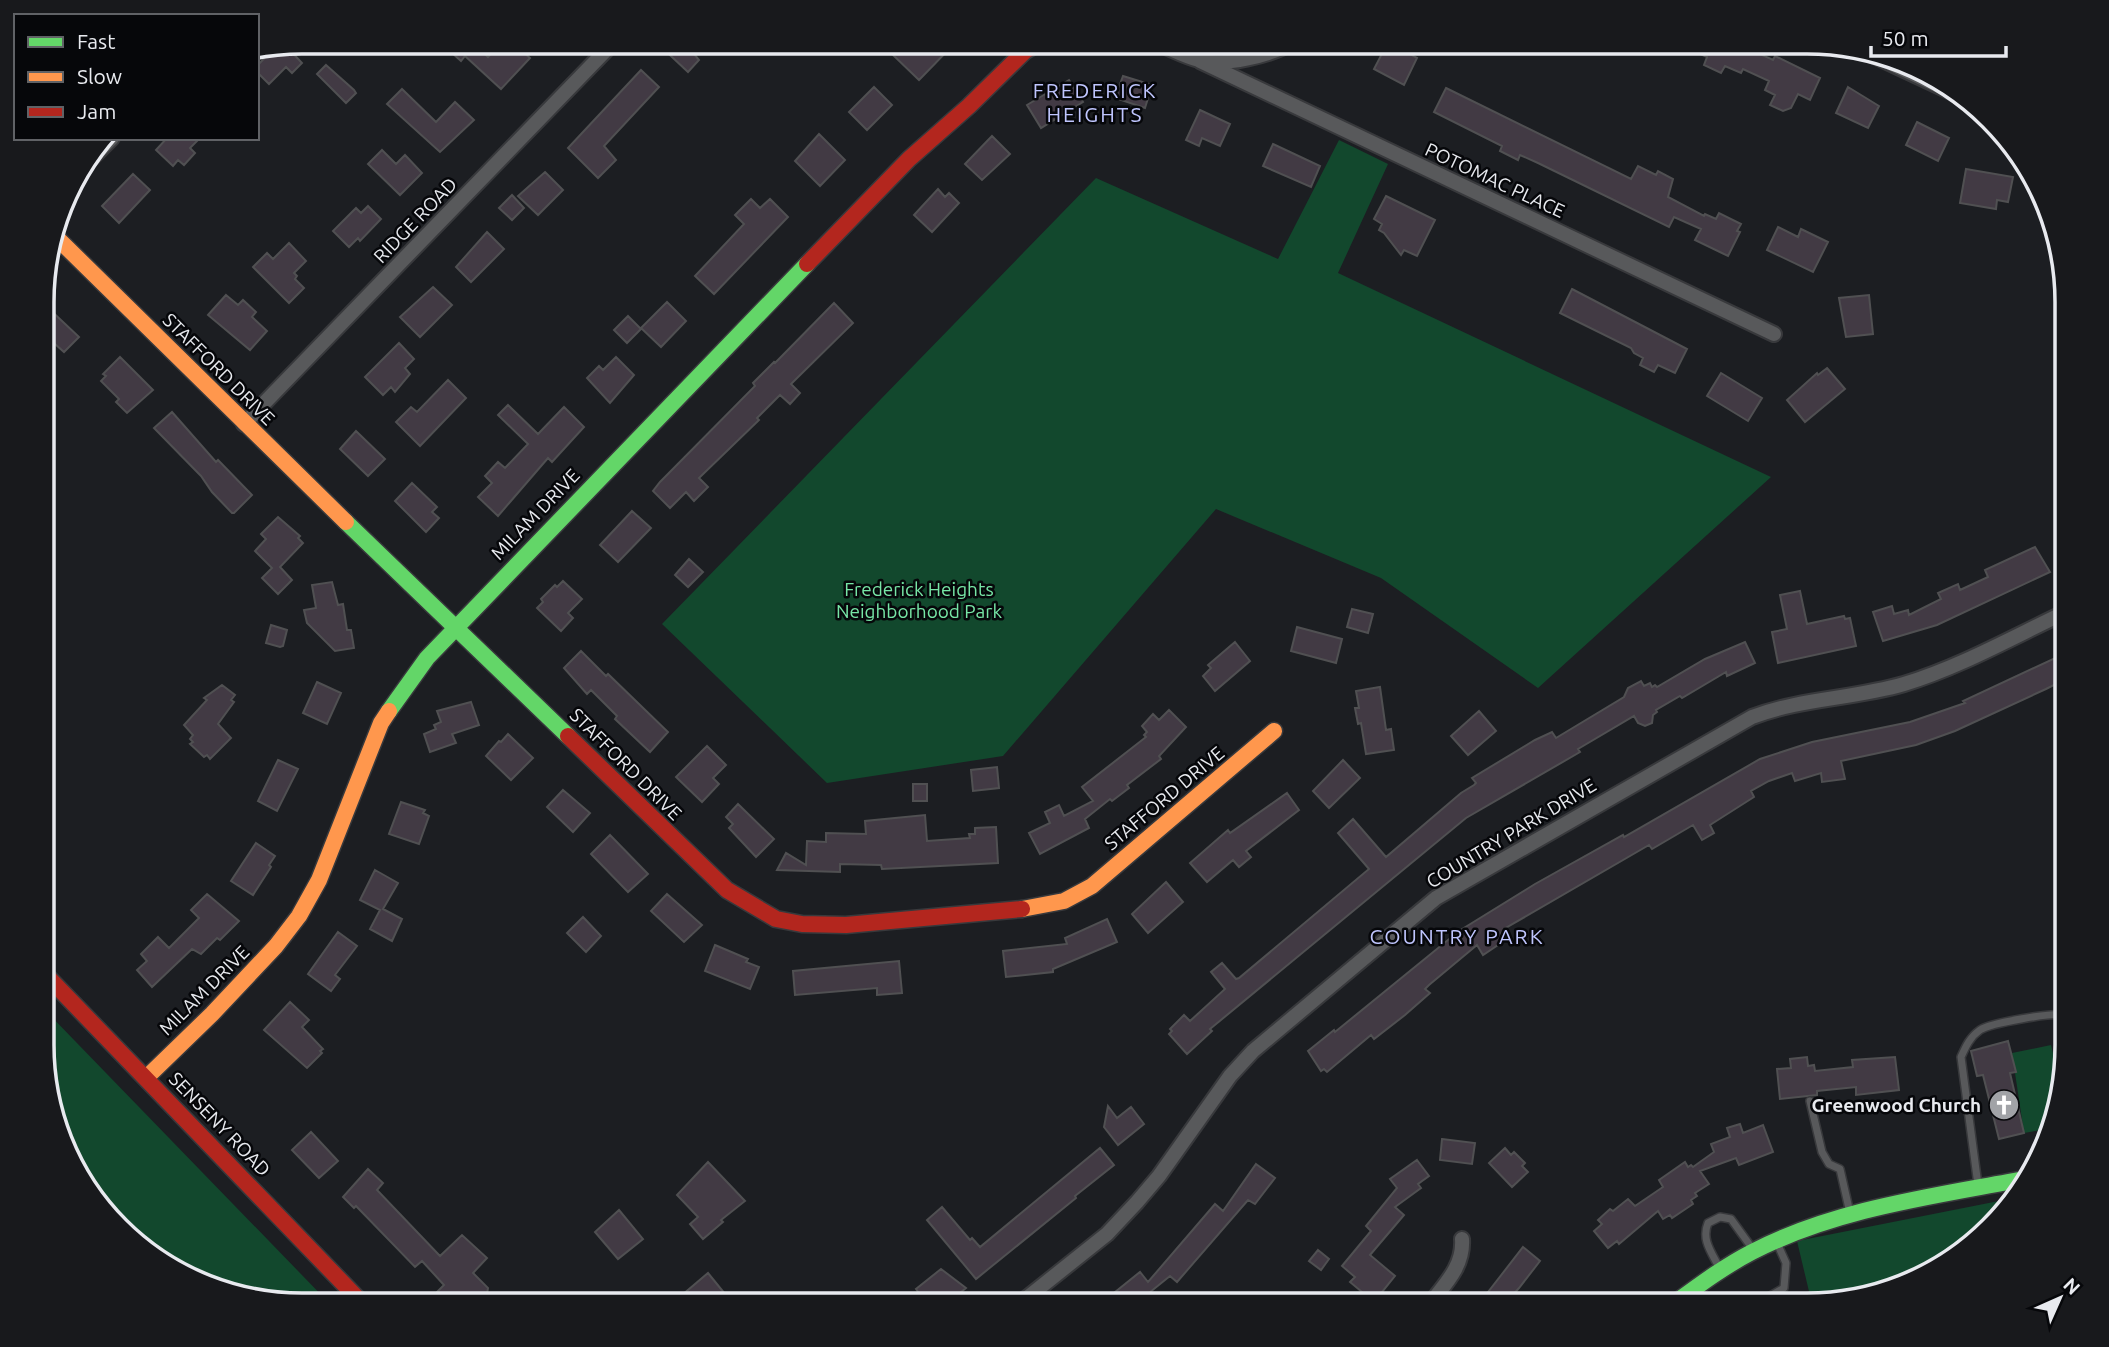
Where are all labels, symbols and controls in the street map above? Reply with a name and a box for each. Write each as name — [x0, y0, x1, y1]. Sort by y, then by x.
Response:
legend — [14, 14, 259, 140]
scale bar — [1871, 14, 2006, 58]
text: 50 m — [1882, 26, 1929, 50]
text: Fast — [77, 29, 115, 53]
text: Slow — [77, 64, 122, 88]
district label: FREDERICK HEIGHTS — [1033, 78, 1157, 126]
text: Jam — [77, 99, 116, 123]
street label: POTOMAC PLACE — [1422, 138, 1568, 222]
street label: RIDGE ROAD — [369, 173, 461, 267]
street label: STAFFORD DRIVE — [159, 309, 279, 429]
street label: MILAM DRIVE — [486, 464, 584, 564]
park label: Frederick Heights Neighborhood Park — [836, 578, 1002, 622]
street label: STAFFORD DRIVE — [566, 704, 686, 824]
street label: STAFFORD DRIVE — [1100, 742, 1228, 854]
street label: COUNTRY PARK DRIVE — [1422, 774, 1600, 892]
district label: COUNTRY PARK — [1369, 924, 1545, 948]
street label: MILAM DRIVE — [155, 941, 253, 1039]
street label: SENSENY ROAD — [165, 1067, 275, 1181]
church icon: Greenwood Church — [1987, 1088, 2021, 1122]
place label: Greenwood Church — [1811, 1094, 1981, 1116]
north arrow — [2025, 1263, 2095, 1333]
text: N — [2059, 1273, 2085, 1299]

